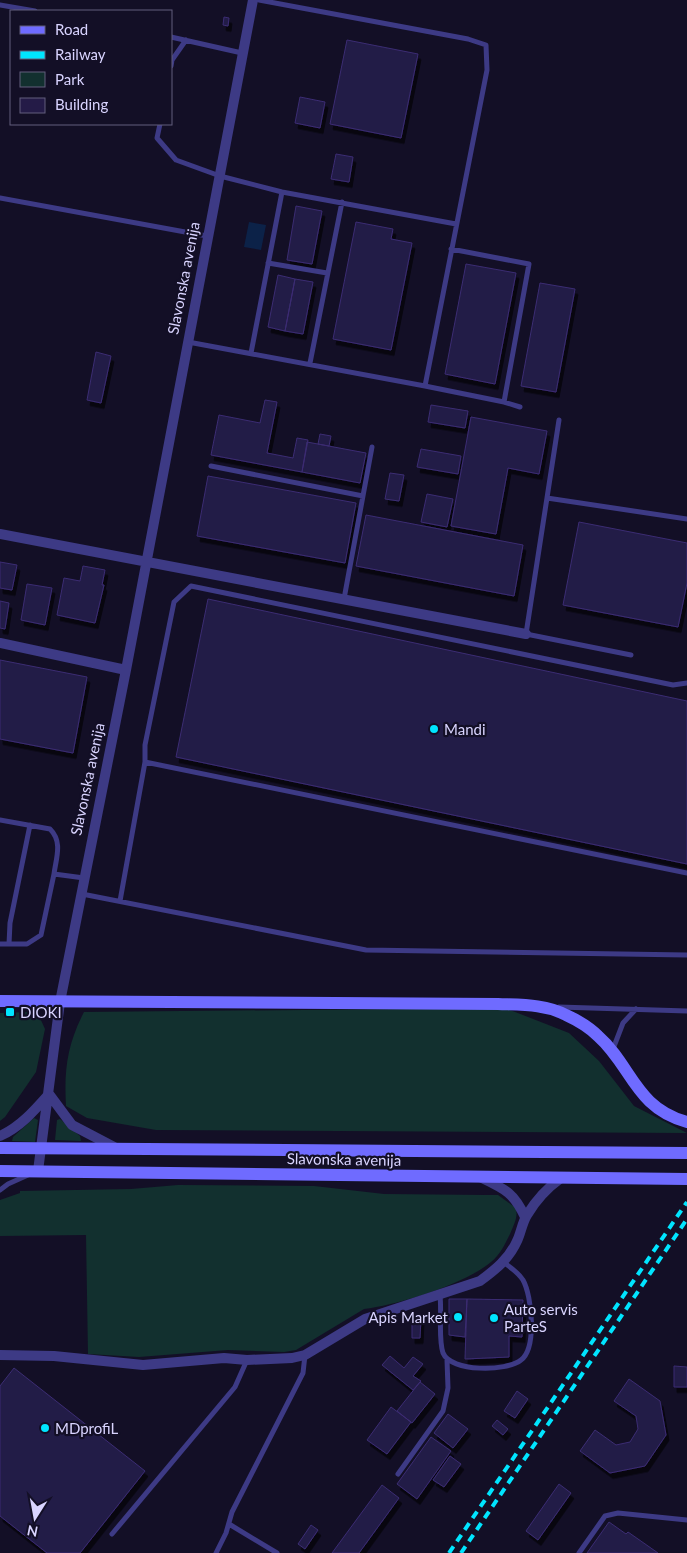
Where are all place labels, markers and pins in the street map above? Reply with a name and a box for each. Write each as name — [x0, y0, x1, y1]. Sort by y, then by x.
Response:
place label: Mandi — [444, 720, 486, 738]
marker: Mandi — [428, 723, 440, 735]
place label: DIOKI — [20, 1003, 62, 1021]
marker: DIOKI — [4, 1006, 16, 1018]
place label: Auto servis ParteS — [504, 1300, 578, 1335]
place label: Apis Market — [368, 1308, 449, 1326]
marker: Apis Market — [452, 1311, 464, 1323]
marker: Auto servis ParteS — [488, 1312, 500, 1324]
place label: MDprofiL — [55, 1419, 119, 1437]
marker: MDprofiL — [39, 1422, 51, 1434]

